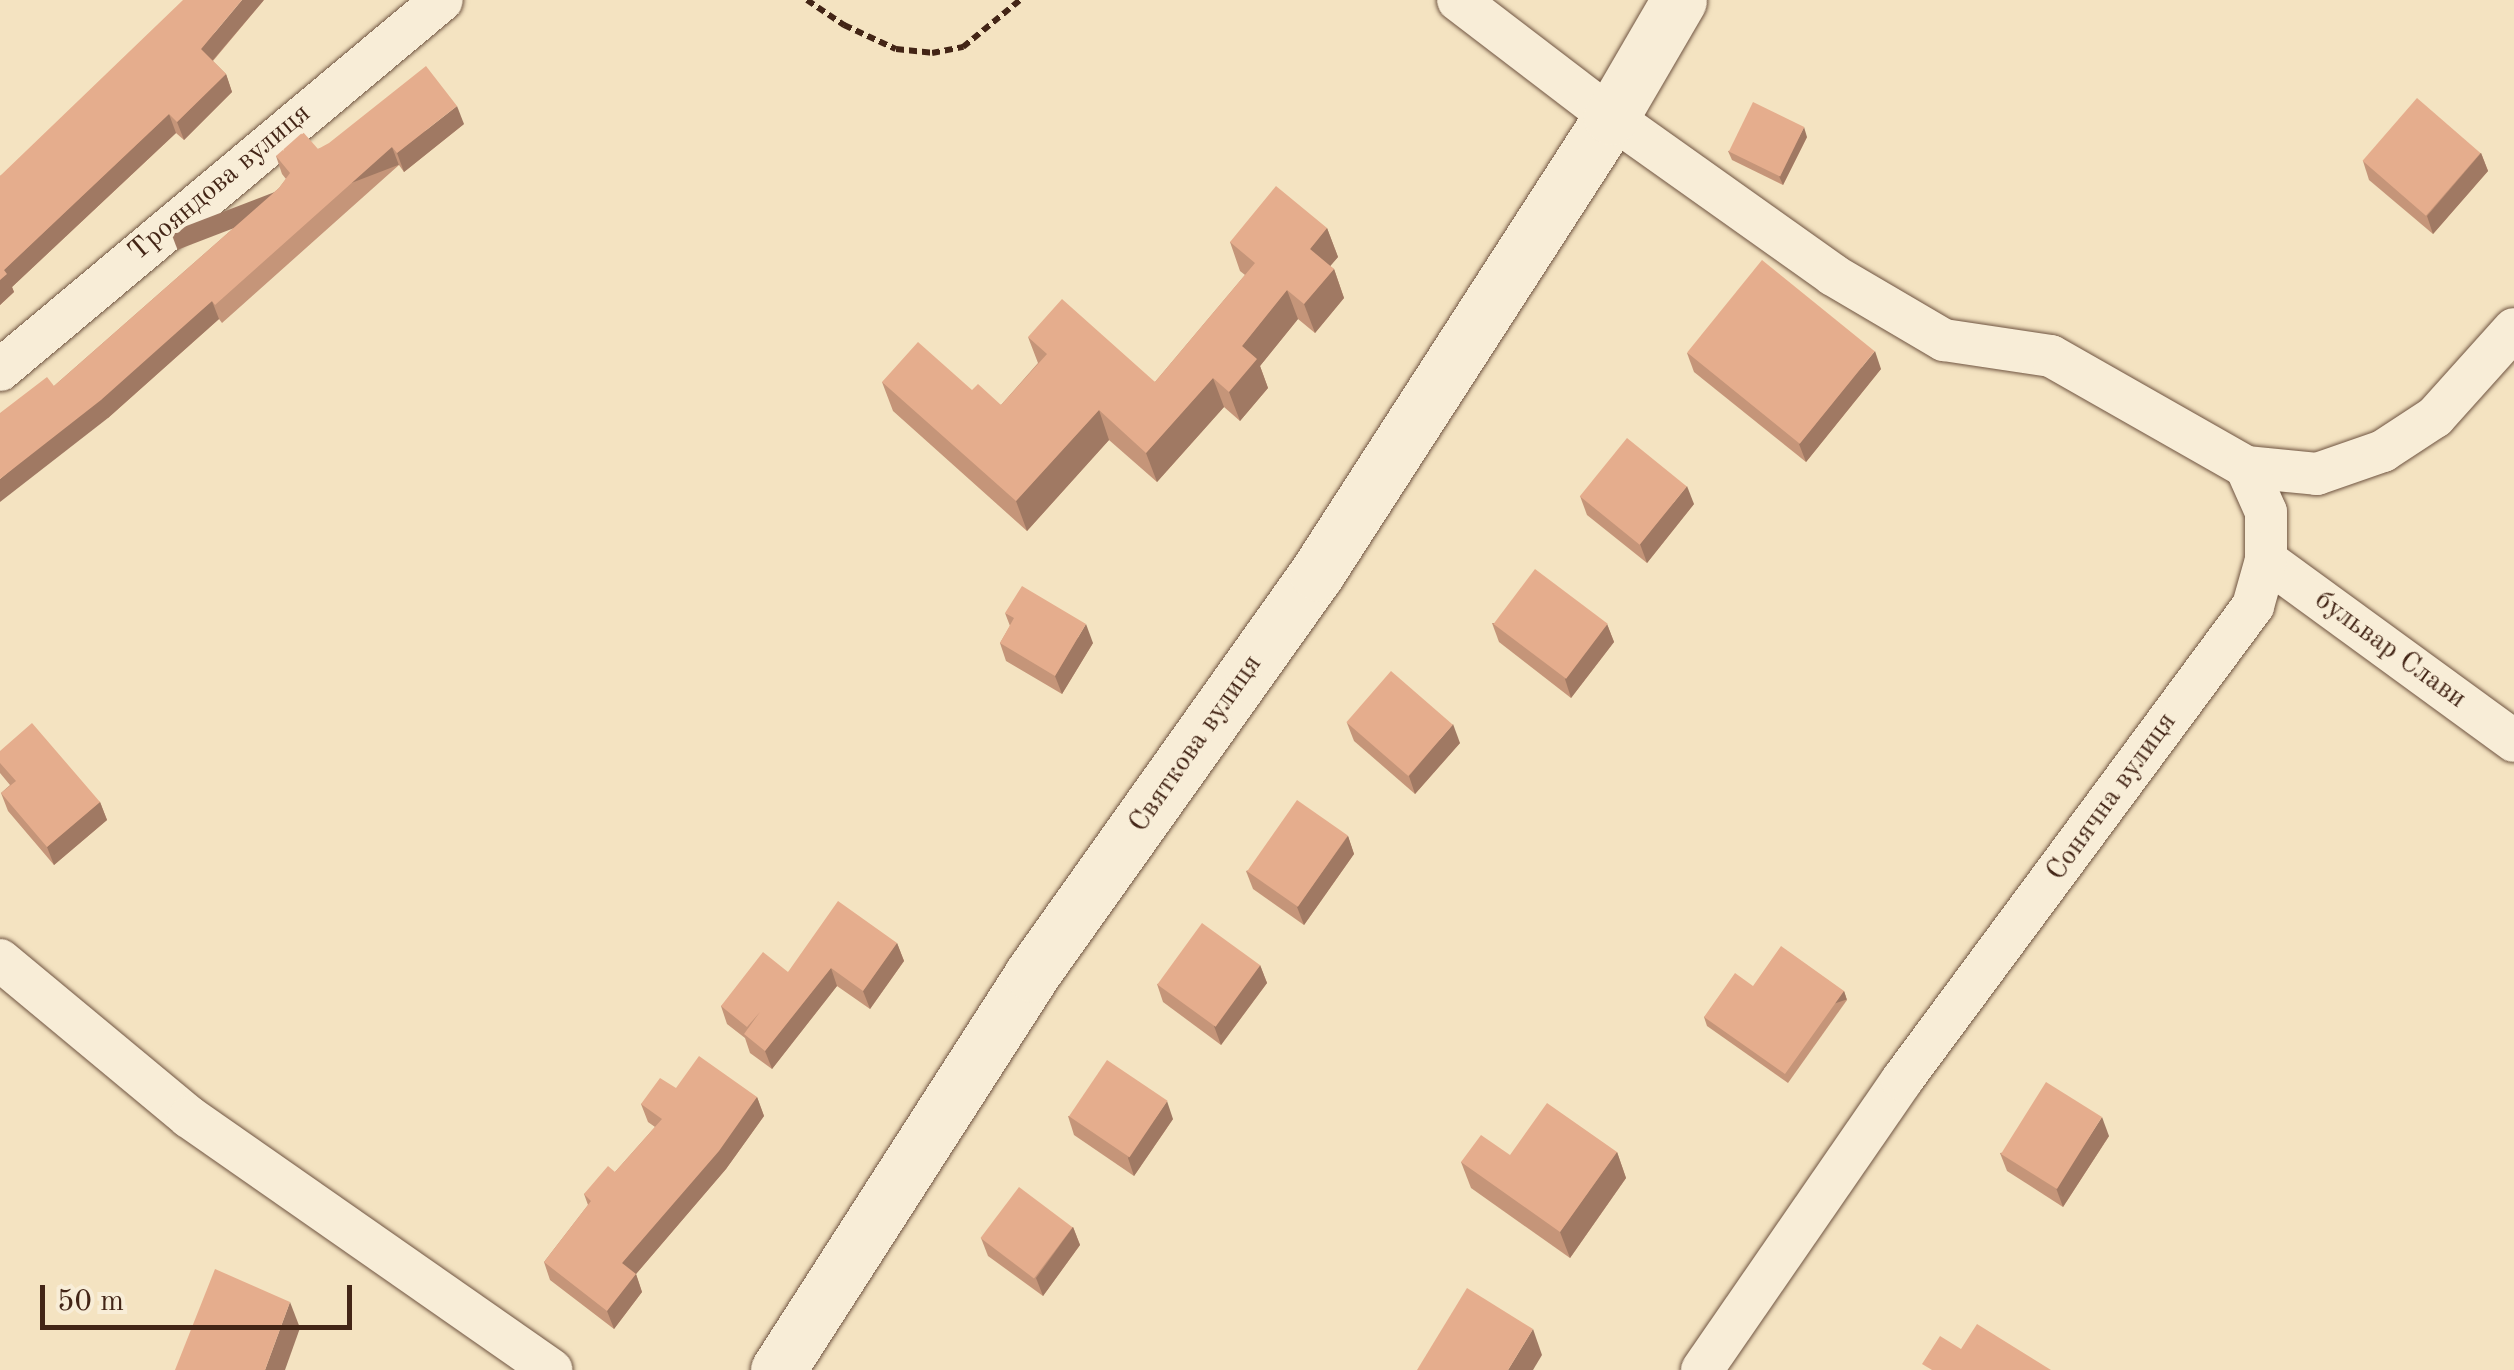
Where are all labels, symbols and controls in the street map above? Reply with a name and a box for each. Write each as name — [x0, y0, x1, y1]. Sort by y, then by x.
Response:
street label: Трояндова вулиця — [122, 97, 318, 269]
street label: бульвар Слави — [2308, 584, 2472, 716]
street label: Святкова вулиця — [1122, 649, 1270, 839]
street label: Сонячна вулиця — [2040, 706, 2184, 888]
scale bar — [45, 1265, 358, 1327]
text: 50 m — [57, 1287, 124, 1317]

